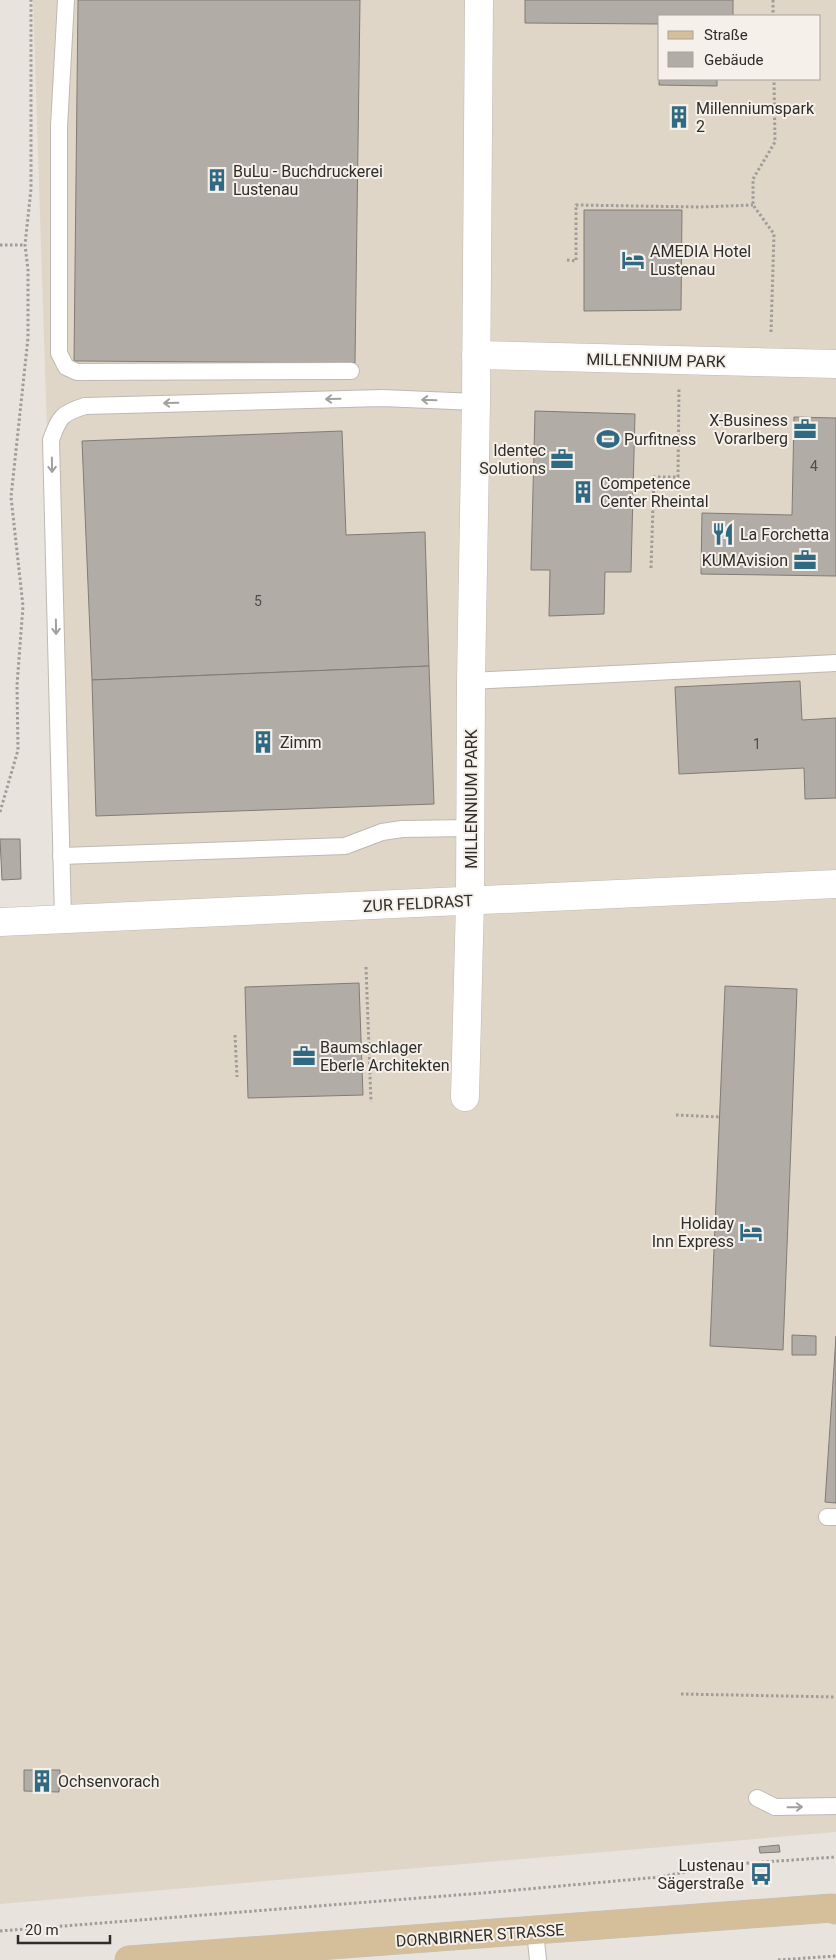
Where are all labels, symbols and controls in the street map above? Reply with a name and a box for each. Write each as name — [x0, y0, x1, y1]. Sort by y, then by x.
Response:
legend — [658, 15, 821, 80]
text: Straße — [704, 26, 748, 44]
text: Gebäude — [704, 51, 763, 69]
place label: Millenniumspark 2 — [696, 99, 815, 136]
building icon: Millenniumspark 2 — [666, 104, 692, 130]
place label: BuLu - Buchdruckerei Lustenau — [233, 162, 383, 199]
building icon: BuLu - Buchdruckerei Lustenau — [204, 167, 230, 193]
place label: AMEDIA Hotel Lustenau — [650, 242, 751, 279]
hotel icon: AMEDIA Hotel Lustenau — [620, 247, 646, 273]
street label: MILLENNIUM PARK — [586, 350, 727, 371]
one-way arrow — [326, 394, 342, 404]
one-way arrow — [421, 395, 438, 405]
one-way arrow — [163, 399, 179, 408]
place label: X-Business Vorarlberg — [709, 411, 788, 448]
office icon: X-Business Vorarlberg — [792, 416, 818, 442]
sports icon: Purfitness — [595, 426, 621, 452]
place label: Purfitness — [624, 430, 696, 449]
place label: Identec Solutions — [479, 441, 546, 478]
office icon: Identec Solutions — [549, 446, 575, 472]
one-way arrow — [47, 456, 57, 472]
house number: 4 — [810, 458, 818, 474]
place label: Competence Center Rheintal — [600, 474, 709, 511]
building icon: Competence Center Rheintal — [570, 479, 596, 505]
restaurant icon: La Forchetta — [710, 521, 736, 547]
place label: La Forchetta — [740, 525, 829, 544]
office icon: KUMAvision — [792, 547, 818, 573]
place label: KUMAvision — [702, 551, 788, 570]
house number: 5 — [254, 593, 262, 609]
one-way arrow — [51, 618, 61, 635]
street label: MILLENNIUM PARK — [462, 728, 481, 869]
building icon: Zimm — [250, 729, 276, 755]
place label: Zimm — [280, 733, 322, 752]
house number: 1 — [753, 736, 761, 752]
street label: ZUR FELDRAST — [363, 891, 474, 916]
place label: Baumschlager Eberle Architekten — [320, 1038, 450, 1075]
office icon: Baumschlager Eberle Architekten — [291, 1043, 317, 1069]
place label: Holiday Inn Express — [652, 1214, 734, 1251]
hotel icon: Holiday Inn Express — [738, 1219, 764, 1245]
building icon: Ochsenvorach — [29, 1768, 55, 1794]
place label: Ochsenvorach — [58, 1772, 160, 1791]
one-way arrow — [787, 1802, 803, 1812]
place label: Lustenau Sägerstraße — [658, 1856, 744, 1893]
bus stop icon: Lustenau Sägerstraße — [748, 1861, 774, 1887]
scale bar — [18, 1912, 110, 1944]
street label: DORNBIRNER STRASSE — [395, 1920, 565, 1951]
text: 20 m — [25, 1921, 59, 1939]

